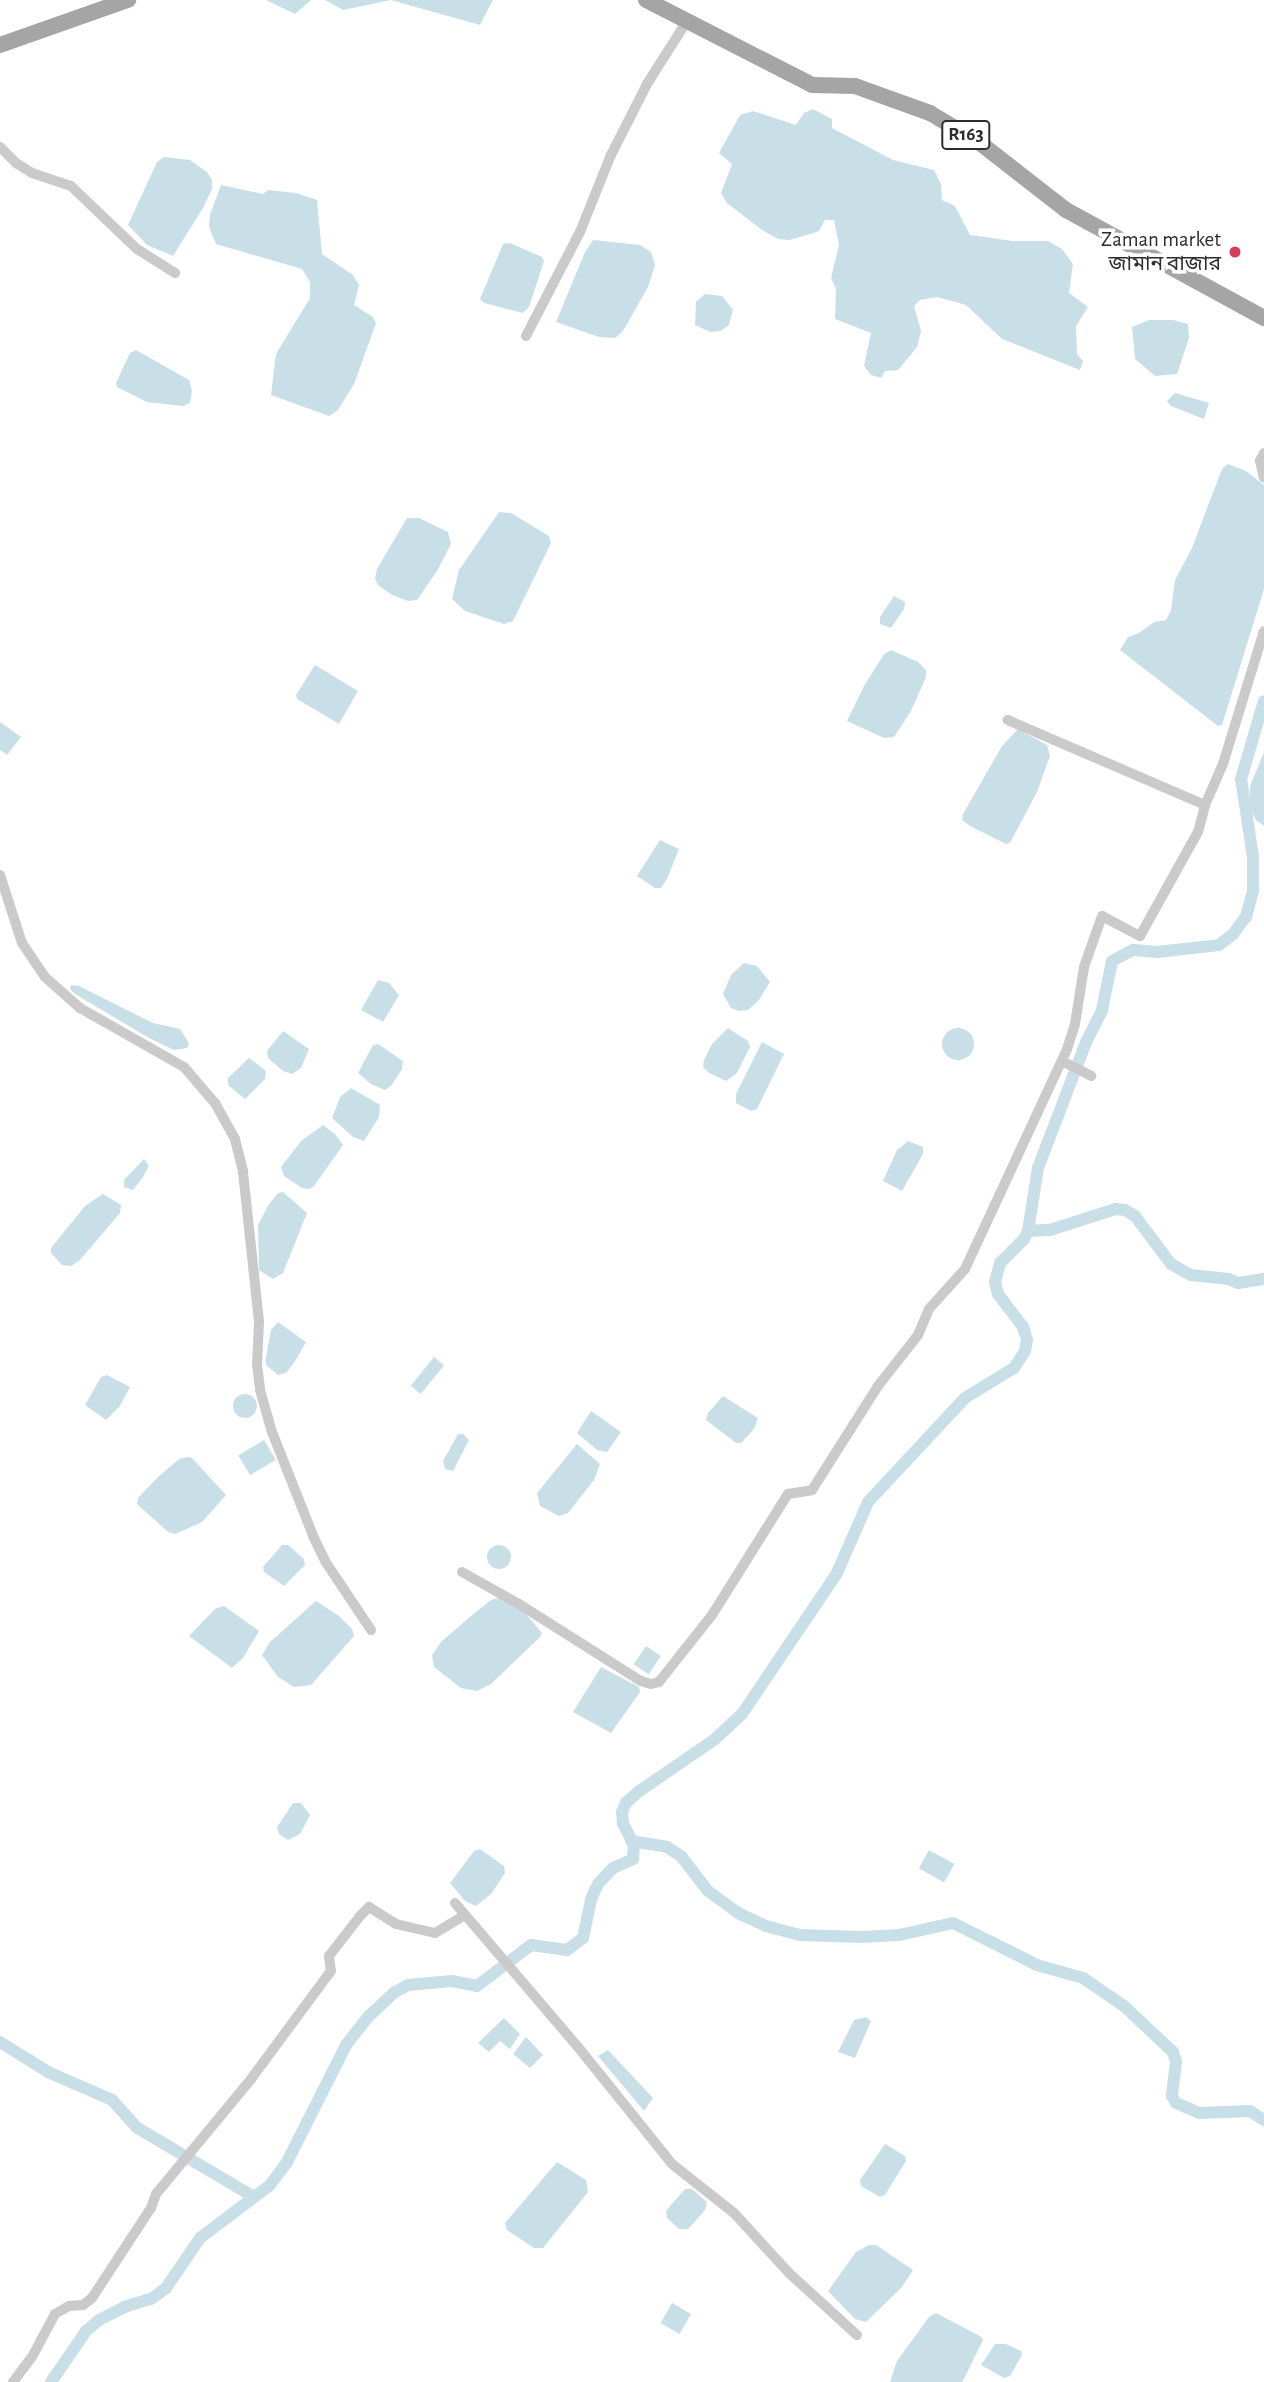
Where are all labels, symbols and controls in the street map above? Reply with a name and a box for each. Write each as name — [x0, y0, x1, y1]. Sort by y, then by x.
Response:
road number: R163 — [940, 119, 992, 150]
place label: Zaman market জামান বাজার — [1101, 227, 1221, 277]
marker: Zaman market জামান বাজার — [1227, 244, 1243, 260]

